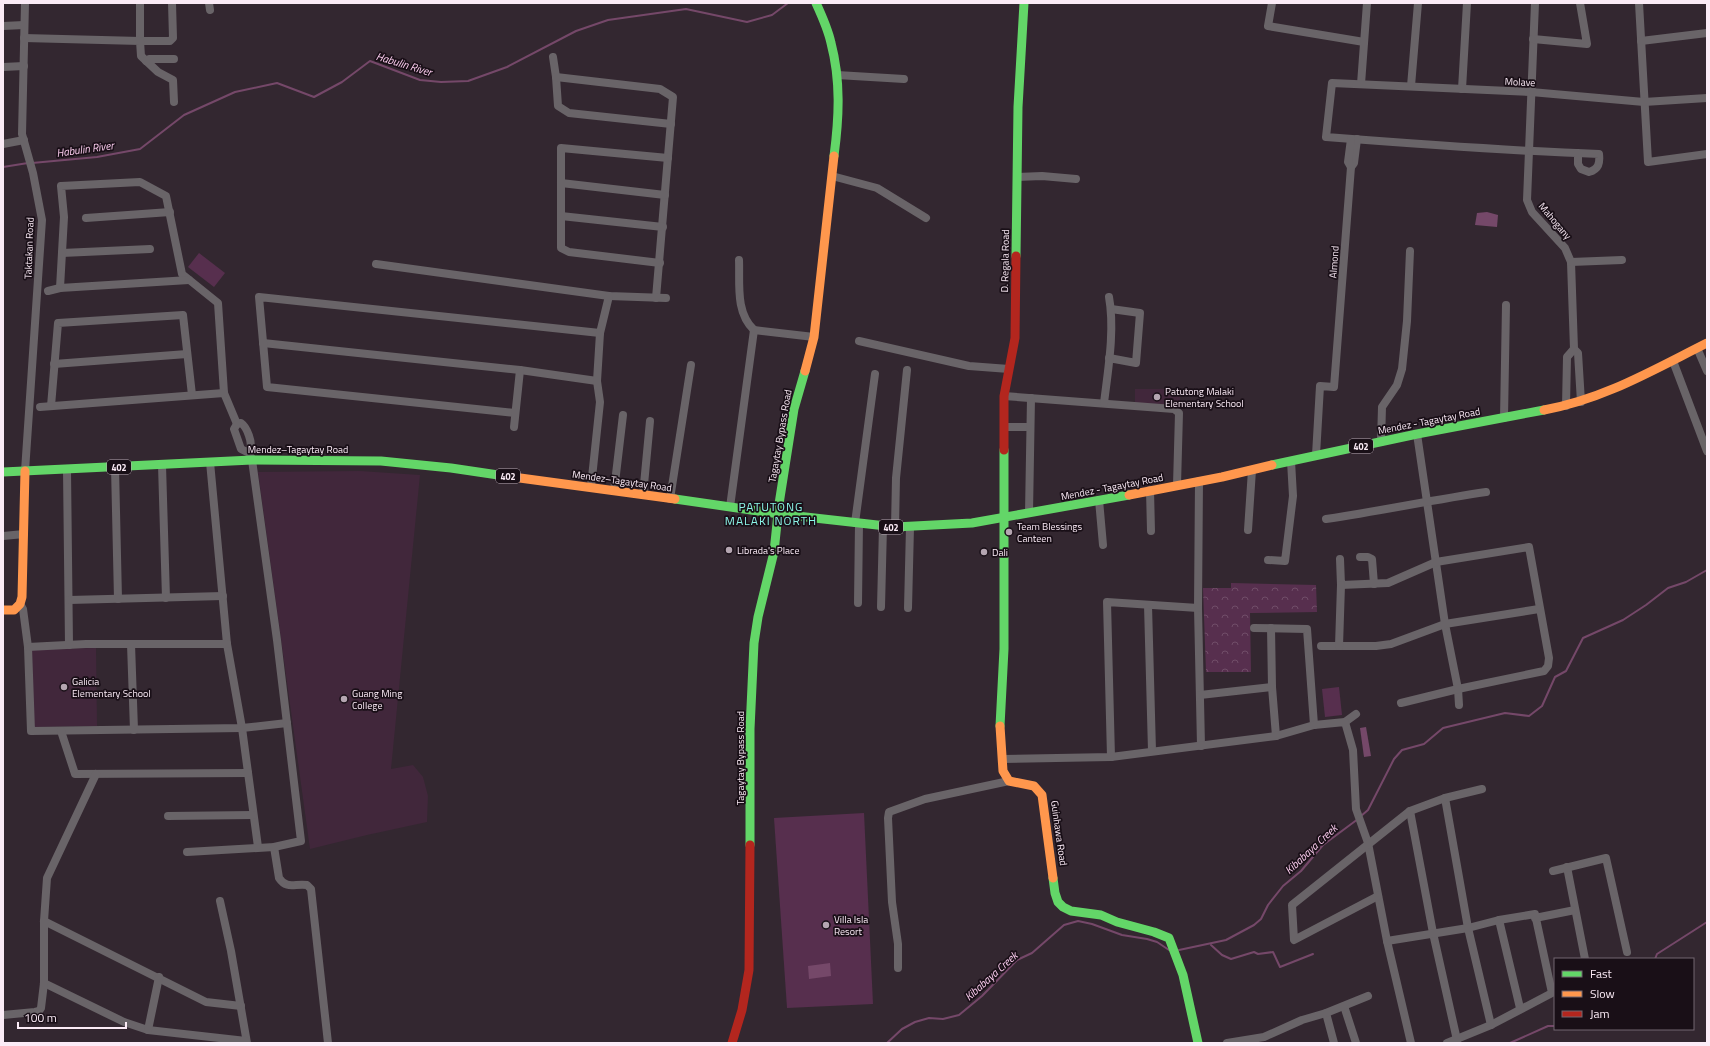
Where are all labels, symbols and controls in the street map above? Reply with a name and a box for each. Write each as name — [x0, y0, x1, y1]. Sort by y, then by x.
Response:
water label: Habulin River — [374, 48, 435, 81]
street label: Molave — [1504, 74, 1536, 90]
water label: Habulin River — [55, 137, 116, 161]
street label: Mahogany — [1535, 199, 1575, 243]
street label: Taktakan Road — [20, 217, 38, 279]
street label: D. Regala Road — [997, 229, 1013, 293]
street label: Almond — [1325, 245, 1343, 279]
place label: Patutong Malaki Elementary School — [1165, 384, 1244, 411]
street label: Tagaytay Bypass Road — [764, 388, 796, 484]
marker: Patutong Malaki Elementary School — [1152, 392, 1162, 402]
street label: Mendez - Tagaytay Road — [1377, 404, 1481, 438]
road number: 402 — [1349, 439, 1373, 453]
street label: Mendez–Tagaytay Road — [248, 442, 348, 457]
road number: 402 — [107, 460, 131, 474]
street label: Mendez–Tagaytay Road — [571, 467, 673, 495]
road number: 402 — [496, 469, 520, 483]
street label: Mendez - Tagaytay Road — [1060, 470, 1164, 504]
district label: PATUTONG MALAKI NORTH — [725, 497, 817, 530]
place label: Team Blessings Canteen — [1017, 519, 1082, 546]
road number: 402 — [879, 520, 903, 534]
marker: Team Blessings Canteen — [1004, 527, 1014, 537]
place label: Librada's Place — [737, 543, 799, 558]
marker: Librada's Place — [724, 545, 734, 555]
place label: Dali — [992, 545, 1008, 560]
marker: Dali — [979, 547, 989, 557]
place label: Galicia Elementary School — [72, 674, 151, 701]
marker: Galicia Elementary School — [59, 682, 69, 692]
place label: Guang Ming College — [352, 686, 402, 713]
marker: Guang Ming College — [339, 694, 349, 704]
street label: Tagaytay Bypass Road — [733, 711, 748, 805]
street label: Guinhawa Road — [1047, 799, 1071, 867]
water label: Kibabaya Creek — [1281, 820, 1342, 878]
place label: Villa Isla Resort — [834, 912, 868, 939]
marker: Villa Isla Resort — [821, 920, 831, 930]
water label: Kibabaya Creek — [961, 947, 1022, 1004]
legend — [1554, 958, 1694, 1030]
text: Fast — [1590, 964, 1613, 983]
text: Slow — [1590, 984, 1615, 1003]
scale bar — [18, 1004, 126, 1030]
text: Jam — [1590, 1004, 1610, 1023]
text: 100 m — [24, 1008, 57, 1027]

